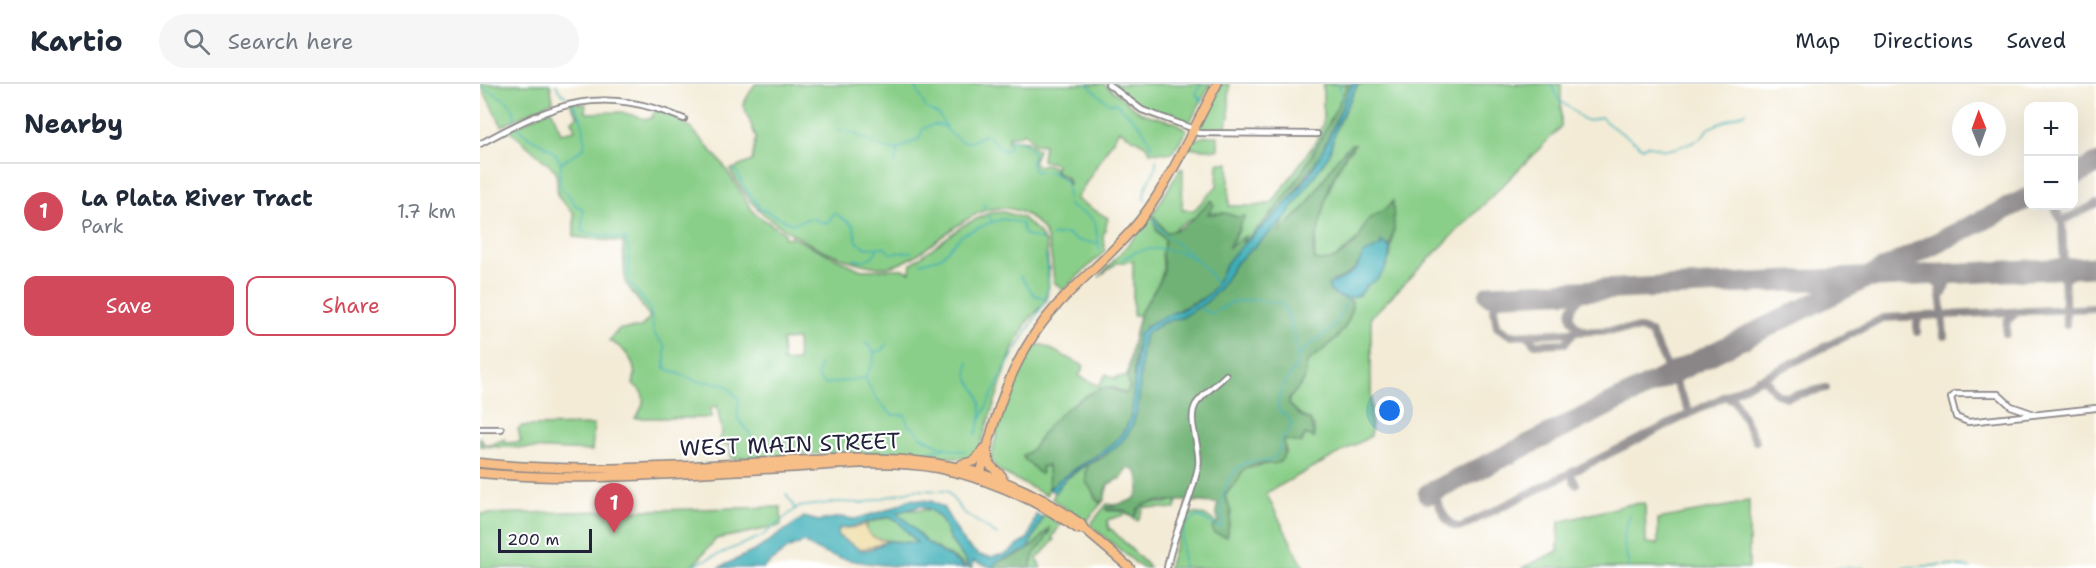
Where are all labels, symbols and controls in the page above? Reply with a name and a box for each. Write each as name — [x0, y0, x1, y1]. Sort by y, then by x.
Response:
search box — [159, 14, 579, 68]
text: Kartio — [30, 22, 123, 60]
icon: search — [180, 25, 213, 58]
text: Search here — [228, 27, 353, 56]
text: Map — [1795, 27, 1840, 55]
text: Directions — [1873, 27, 1973, 55]
text: Saved — [2006, 27, 2066, 55]
north arrow — [1952, 102, 2006, 156]
map controls — [2024, 102, 2078, 210]
button: + — [2024, 102, 2078, 156]
text: Nearby — [24, 106, 123, 141]
button: − — [2024, 156, 2078, 210]
text: La Plata River Tract — [81, 184, 313, 213]
text: 1 — [39, 198, 48, 224]
text: 1.7 km — [397, 198, 456, 224]
text: Park — [81, 213, 124, 239]
button: Save — [24, 276, 234, 336]
button: Share — [246, 276, 456, 336]
your location — [1375, 396, 1404, 425]
street label: WEST MAIN STREET — [679, 426, 901, 463]
pin: 1 — [594, 484, 634, 533]
scale bar — [498, 526, 592, 554]
text: 200 m — [507, 529, 559, 550]

